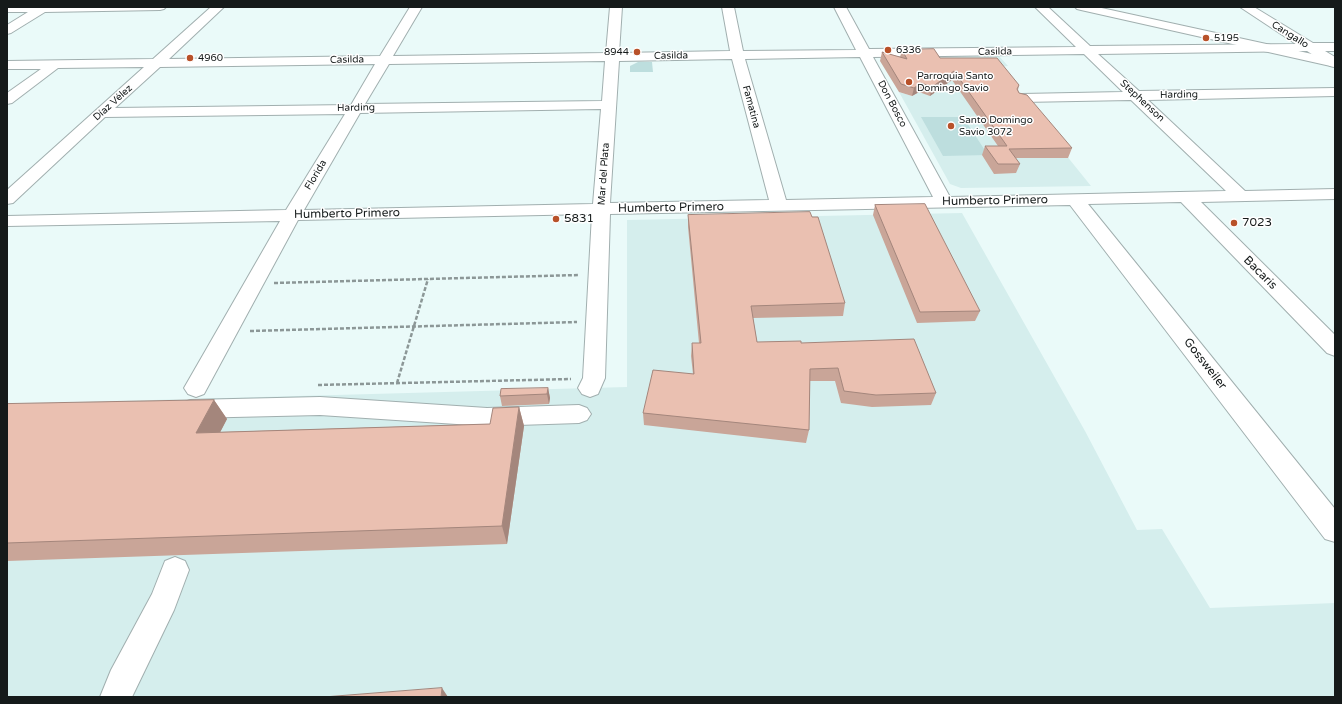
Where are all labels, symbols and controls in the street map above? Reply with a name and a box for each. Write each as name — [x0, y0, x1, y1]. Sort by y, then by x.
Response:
street label: Cangallo — [1269, 19, 1311, 51]
place label: 5195 — [1214, 32, 1239, 44]
marker: 5195 — [1201, 33, 1211, 43]
place label: 6336 — [896, 44, 921, 56]
marker: 6336 — [883, 45, 893, 55]
place label: 8944 — [604, 46, 629, 58]
street label: Casilda — [978, 46, 1012, 58]
marker: 8944 — [632, 47, 642, 57]
street label: Casilda — [654, 50, 688, 62]
place label: 4960 — [198, 52, 223, 64]
marker: 4960 — [185, 53, 195, 63]
street label: Casilda — [330, 54, 364, 66]
place label: Parroquia Santo Domingo Savio — [917, 70, 993, 94]
marker: Parroquia Santo Domingo Savio — [904, 77, 914, 87]
street label: Stephenson — [1117, 77, 1167, 125]
street label: Don Bosco — [875, 79, 909, 129]
street label: Díaz Vélez — [91, 82, 135, 124]
street label: Famatina — [740, 84, 762, 130]
street label: Harding — [1160, 89, 1198, 101]
street label: Harding — [337, 102, 375, 114]
place label: Santo Domingo Savio 3072 — [959, 114, 1033, 138]
marker: Santo Domingo Savio 3072 — [946, 121, 956, 131]
street label: Mar del Plata — [596, 142, 612, 206]
street label: Florida — [302, 158, 330, 192]
street label: Humberto Primero — [942, 193, 1048, 209]
street label: Humberto Primero — [618, 200, 724, 216]
street label: Humberto Primero — [294, 206, 400, 222]
place label: 5831 — [564, 212, 594, 226]
marker: 5831 — [551, 214, 561, 224]
place label: 7023 — [1242, 216, 1272, 230]
marker: 7023 — [1229, 218, 1239, 228]
street label: Bacaris — [1240, 253, 1280, 293]
street label: Gossweiler — [1180, 335, 1230, 393]

